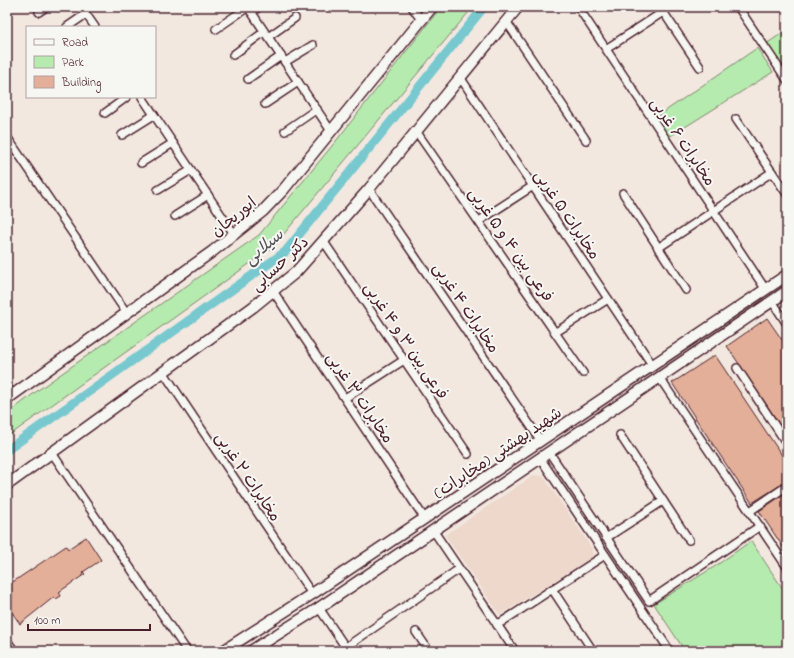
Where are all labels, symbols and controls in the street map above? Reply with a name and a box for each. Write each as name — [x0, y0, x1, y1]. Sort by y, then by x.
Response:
legend — [26, 26, 156, 98]
text: Road — [62, 34, 88, 52]
text: Park — [62, 54, 84, 72]
text: Building — [61, 74, 101, 93]
street label: مخابرات ۶ غربی — [644, 93, 721, 191]
street label: مخابرات ۵ غربی — [527, 165, 605, 265]
street label: فرعی بین ۴ و ۵ غربی — [462, 183, 559, 307]
street label: ابوریحان — [206, 192, 262, 243]
water label: سیلابی — [238, 222, 290, 271]
street label: دکتر حسابی — [246, 231, 315, 298]
street label: مخابرات ۴ غربی — [426, 258, 505, 358]
street label: فرعی بین ۳ و ۴ غربی — [357, 278, 454, 405]
street label: مخابرات ۳ غربی — [320, 347, 399, 449]
street label: شهید بهشتی (مخابرات) — [429, 402, 567, 506]
street label: مخابرات ۲ غربی — [208, 427, 286, 527]
scale bar — [28, 606, 150, 632]
text: 100 m — [34, 612, 61, 630]

